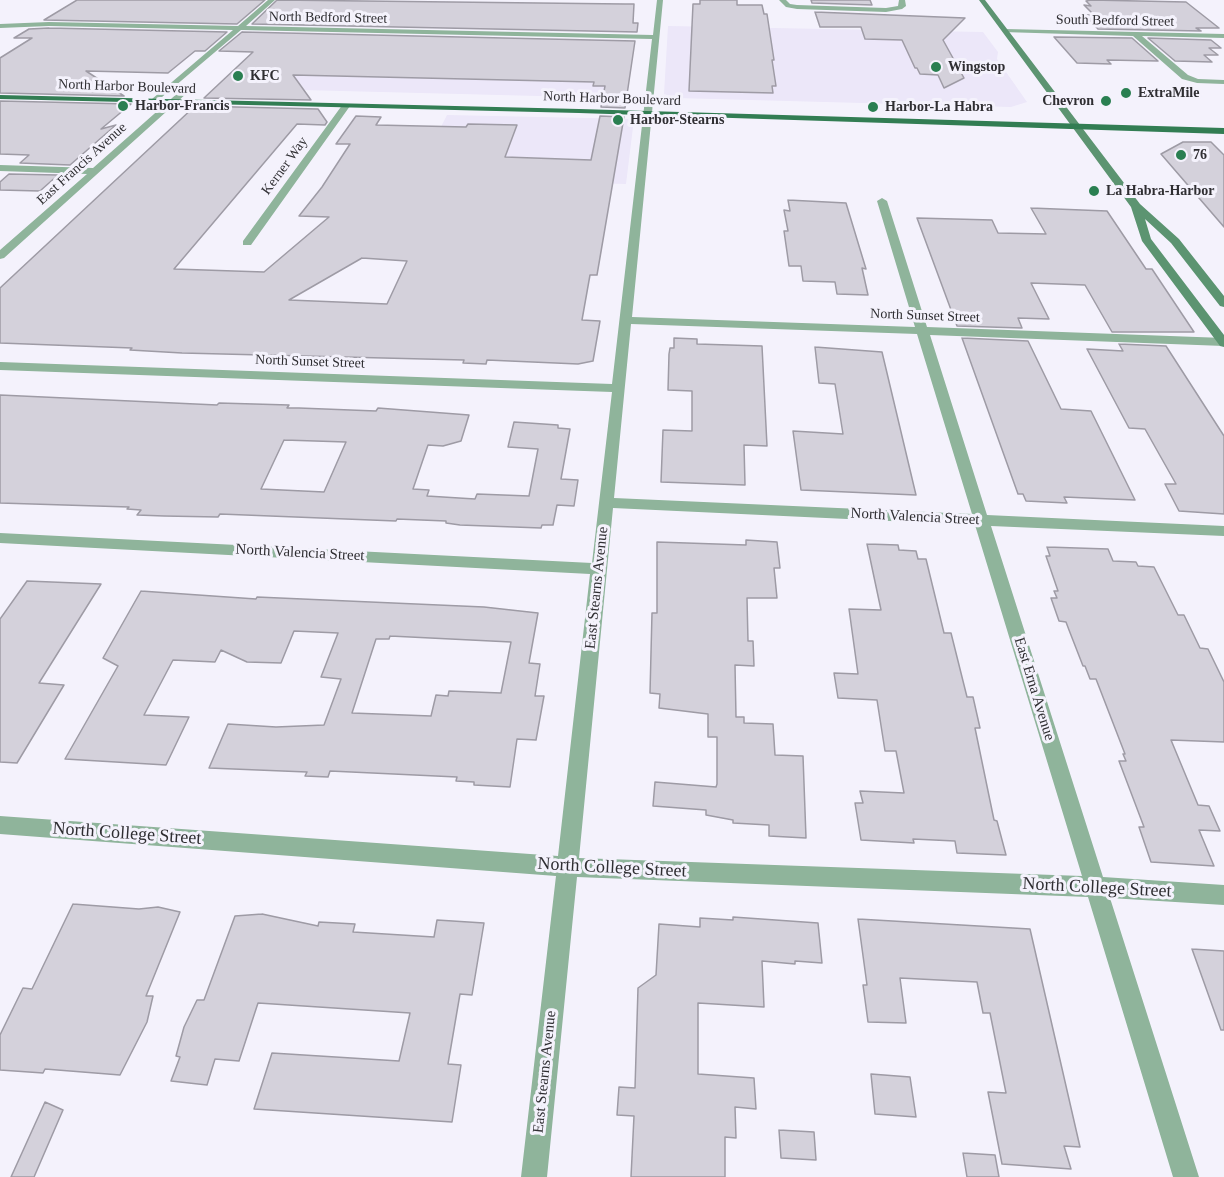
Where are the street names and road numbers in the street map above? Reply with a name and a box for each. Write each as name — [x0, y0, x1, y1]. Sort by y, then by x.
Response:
street label: North Bedford Street — [269, 9, 387, 27]
street label: South Bedford Street — [1056, 12, 1174, 30]
street label: North Harbor Boulevard — [58, 76, 196, 98]
street label: North Harbor Boulevard — [543, 88, 681, 110]
street label: East Francis Avenue — [34, 119, 130, 209]
street label: Kerner Way — [258, 134, 312, 198]
street label: North Sunset Street — [870, 306, 980, 326]
street label: North Sunset Street — [255, 352, 365, 372]
street label: North Valencia Street — [850, 505, 980, 529]
street label: East Stearns Avenue — [582, 526, 612, 650]
street label: North Valencia Street — [235, 541, 365, 565]
street label: East Erna Avenue — [1010, 635, 1058, 743]
street label: North College Street — [52, 818, 202, 850]
street label: North College Street — [537, 853, 687, 883]
street label: North College Street — [1022, 873, 1172, 903]
street label: East Stearns Avenue — [530, 1010, 560, 1134]

